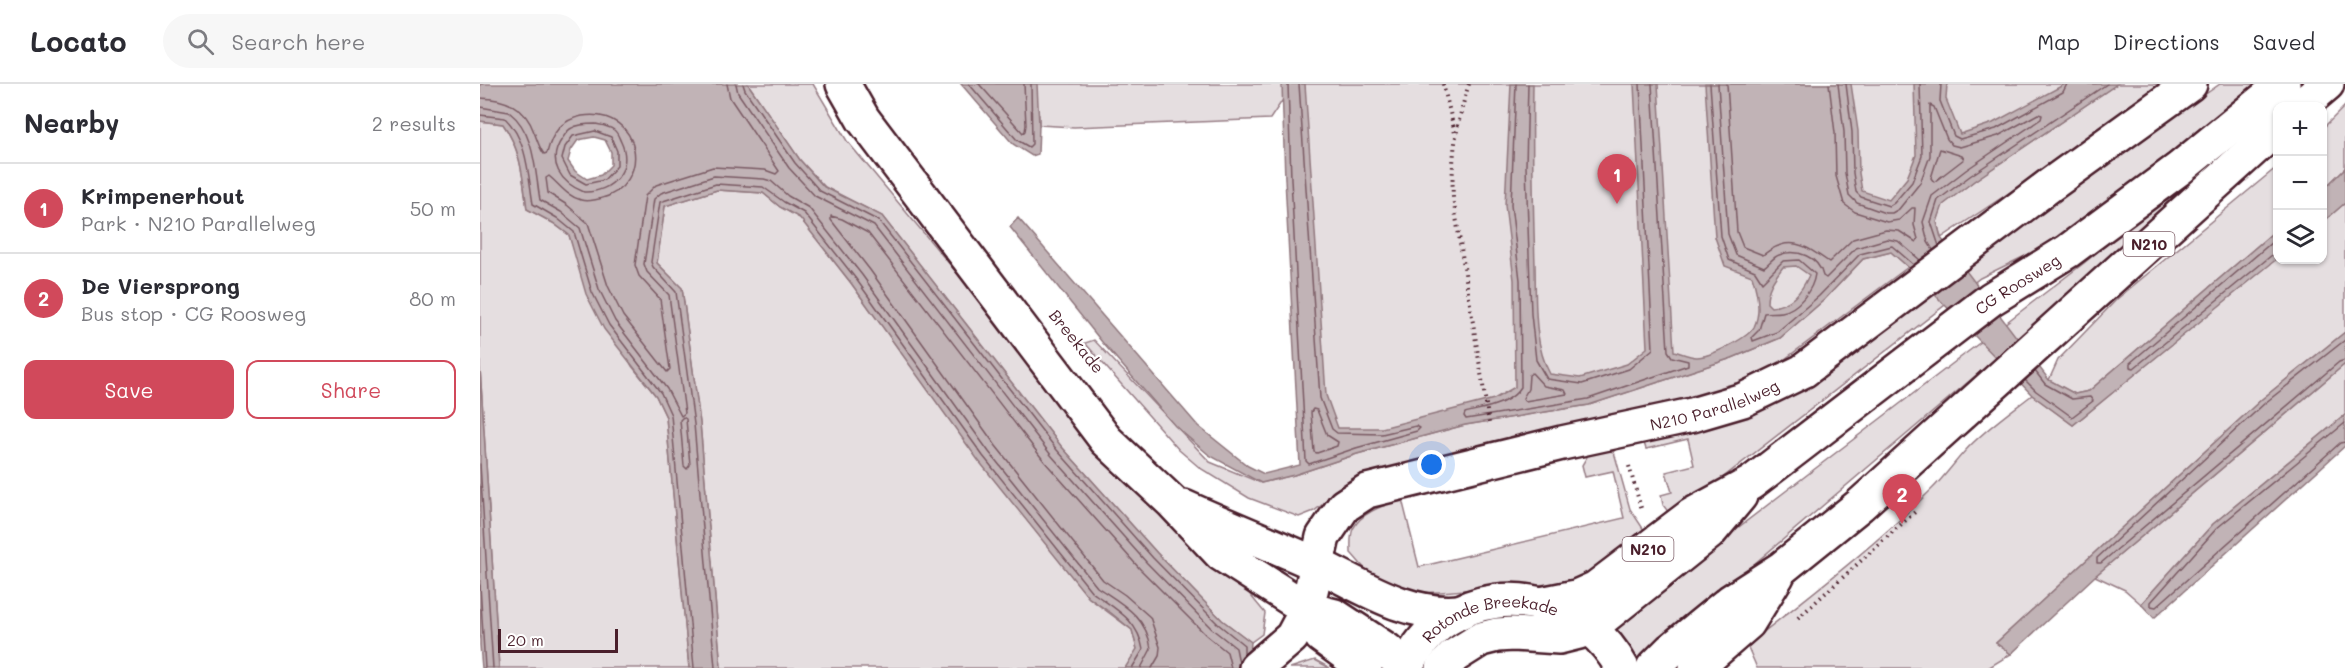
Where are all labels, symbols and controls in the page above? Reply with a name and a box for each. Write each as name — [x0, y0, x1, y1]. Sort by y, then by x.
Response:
search box — [163, 14, 583, 68]
text: Locato — [30, 23, 127, 59]
icon: search — [184, 25, 217, 58]
text: Search here — [232, 27, 365, 56]
text: Map — [2037, 28, 2080, 55]
text: Directions — [2113, 28, 2220, 55]
text: Saved — [2253, 28, 2315, 55]
map controls — [2273, 102, 2327, 264]
button: + — [2273, 102, 2327, 156]
text: Nearby — [24, 106, 119, 140]
text: 2 results — [372, 110, 456, 136]
pin: 1 — [1598, 154, 1636, 204]
button: − — [2273, 156, 2327, 210]
text: Krimpenerhout — [81, 181, 245, 210]
text: 1 — [39, 195, 48, 221]
text: 50 m — [410, 195, 456, 221]
text: Park · N210 Parallelweg — [81, 210, 316, 236]
button: layers — [2273, 210, 2327, 264]
road number: N210 — [2124, 232, 2174, 256]
street label: CG Roosweg — [1970, 248, 2063, 318]
text: De Viersprong — [81, 271, 240, 300]
text: 2 — [38, 285, 49, 311]
text: 80 m — [409, 285, 456, 311]
text: Bus stop · CG Roosweg — [81, 300, 306, 326]
street label: Breekade — [1045, 305, 1109, 377]
button: Save — [24, 360, 234, 419]
button: Share — [246, 360, 456, 419]
street label: N210 Parallelweg — [1648, 374, 1782, 434]
your location — [1417, 450, 1446, 479]
pin: 2 — [1882, 474, 1922, 524]
road number: N210 — [1622, 537, 1674, 561]
street label: Rotonde Breekade — [1416, 590, 1562, 646]
scale bar — [498, 626, 618, 654]
text: 20 m — [507, 629, 544, 650]

